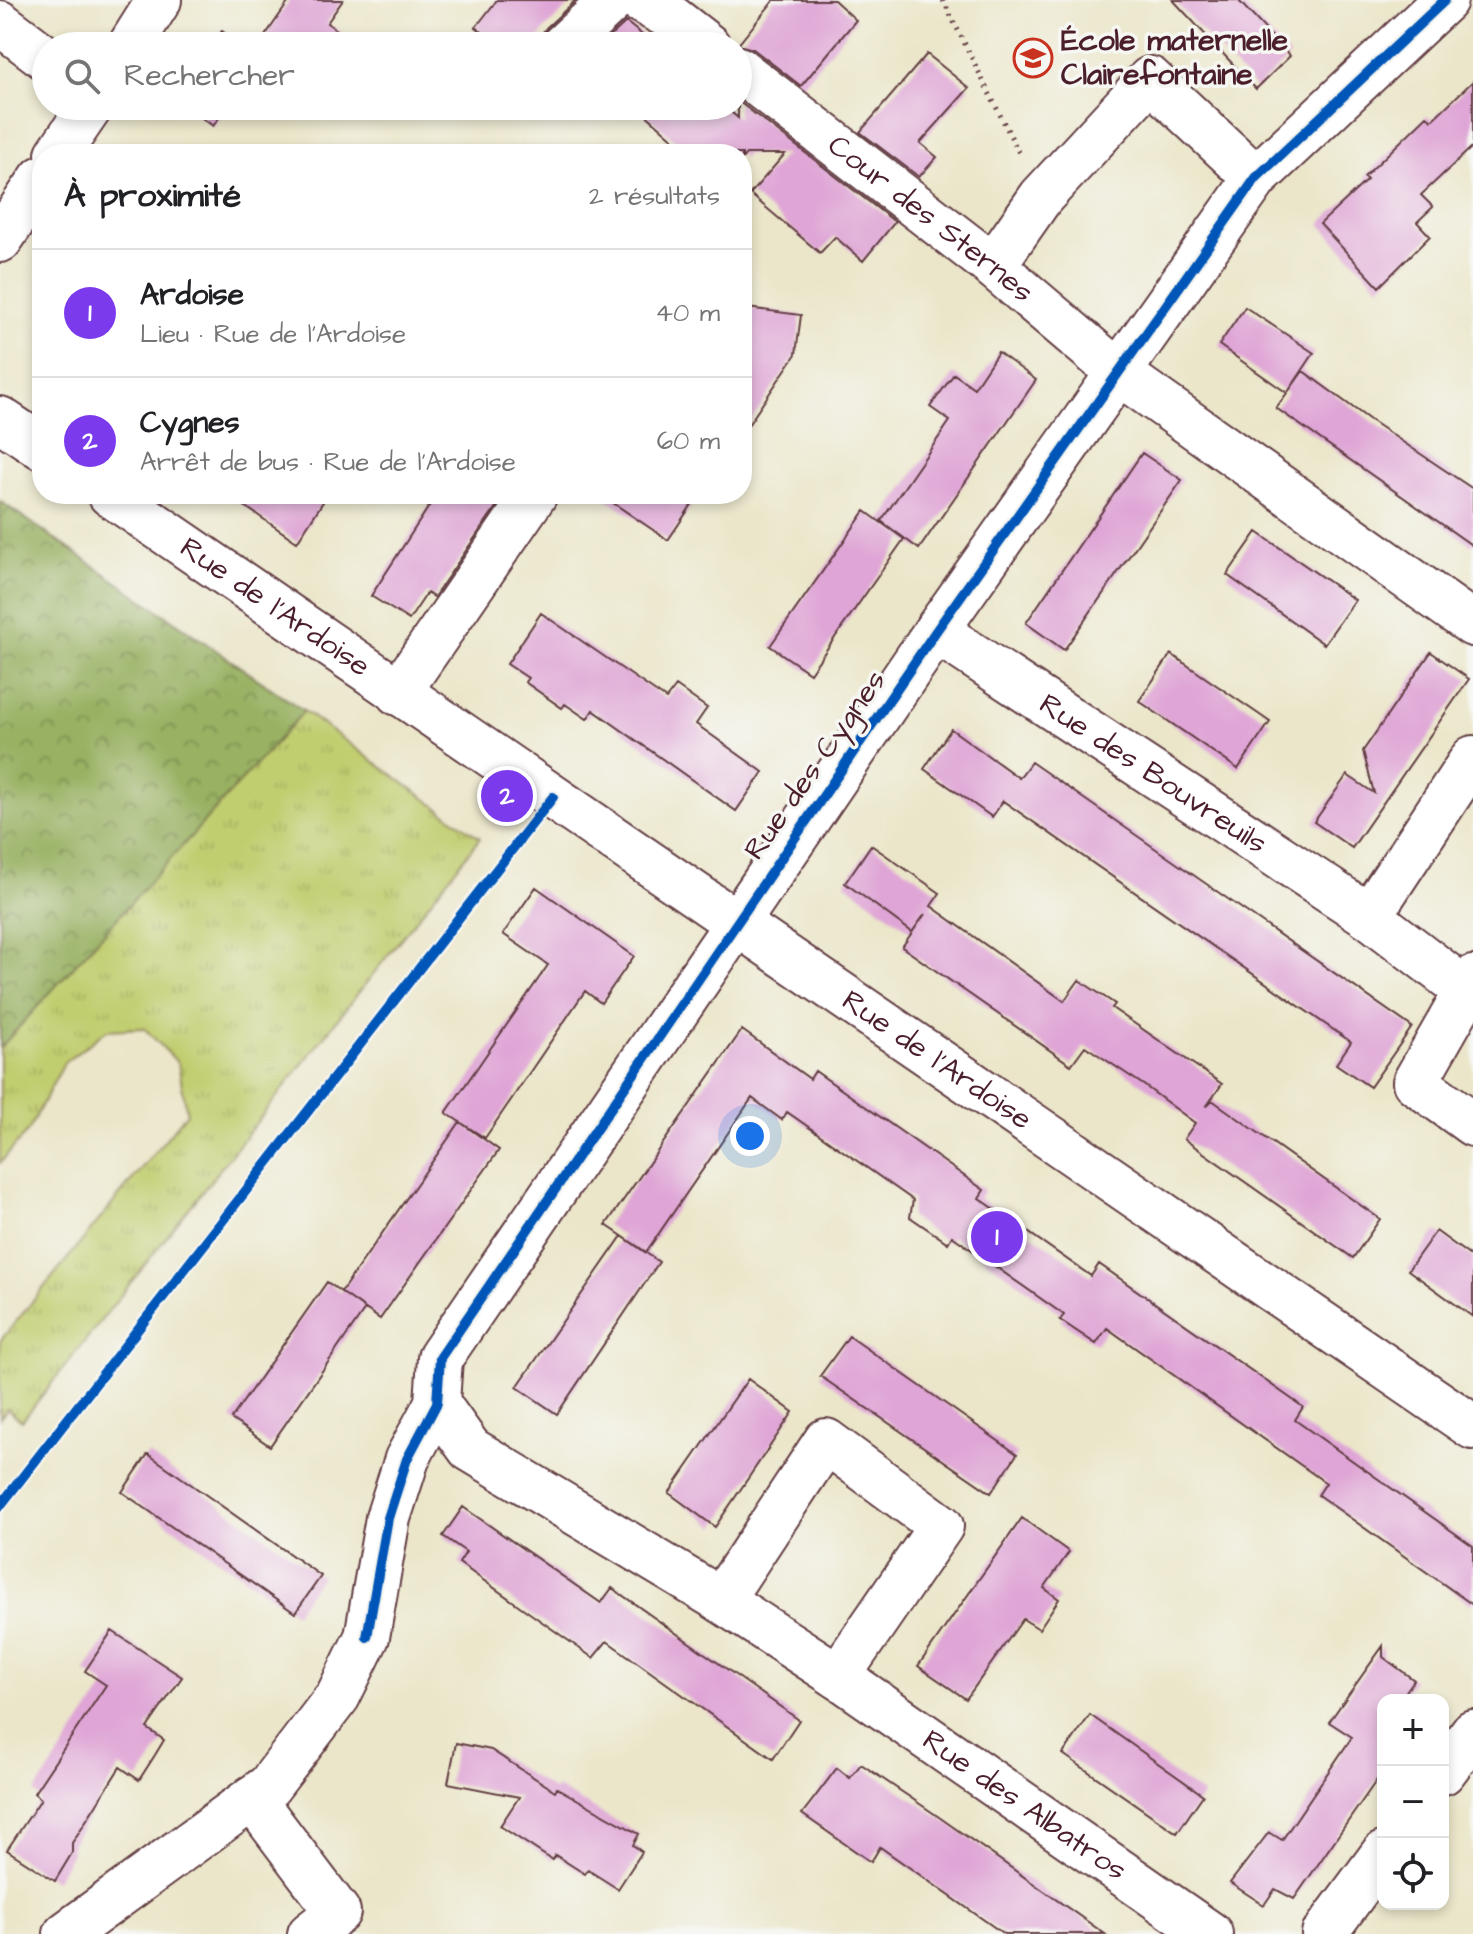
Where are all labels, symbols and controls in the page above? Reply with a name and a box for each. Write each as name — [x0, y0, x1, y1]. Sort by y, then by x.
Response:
place label: École maternelle Clairefontaine — [1061, 20, 1288, 96]
search box — [32, 32, 752, 120]
school or university icon: École maternelle Clairefontaine — [1012, 37, 1054, 79]
icon: search — [60, 54, 104, 98]
text: Rechercher — [124, 55, 295, 97]
street label: Cour des Sternes — [819, 125, 1043, 313]
text: À proximité — [64, 172, 241, 220]
text: 2 résultats — [589, 178, 720, 214]
text: Ardoise — [140, 274, 244, 316]
text: 1 — [88, 295, 92, 331]
text: 40 m — [655, 295, 720, 331]
text: Lieu · Rue de l'Ardoise — [140, 316, 406, 352]
text: Cygnes — [140, 402, 239, 444]
text: 2 — [83, 423, 97, 459]
text: 60 m — [657, 423, 720, 459]
text: Arrêt de bus · Rue de l'Ardoise — [140, 444, 516, 480]
street label: Rue de l'Ardoise — [172, 527, 378, 687]
street label: Rue des Cygnes — [734, 662, 897, 869]
street label: Rue des Bouvreuils — [1031, 684, 1275, 864]
pin: 2 — [481, 766, 533, 826]
street label: Rue de l'Ardoise — [833, 980, 1040, 1140]
your location — [730, 1116, 770, 1156]
pin: 1 — [971, 1207, 1023, 1267]
map controls — [1377, 1694, 1449, 1910]
button: + — [1377, 1694, 1449, 1766]
street label: Rue des Albatros — [914, 1720, 1135, 1891]
button: − — [1377, 1766, 1449, 1838]
button: locate — [1377, 1838, 1449, 1910]

